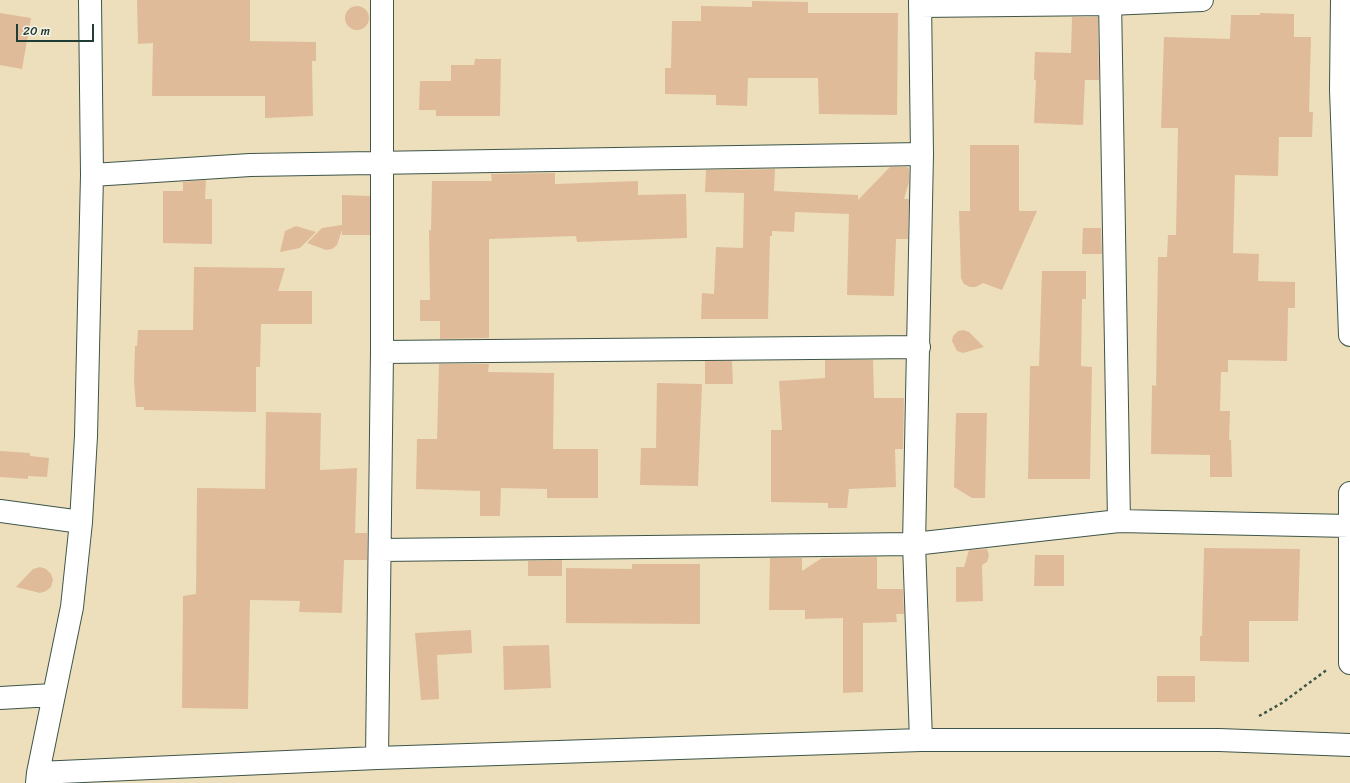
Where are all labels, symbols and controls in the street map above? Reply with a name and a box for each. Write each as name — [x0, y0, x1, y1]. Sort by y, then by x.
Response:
scale bar — [18, 16, 96, 42]
text: 20 m — [23, 20, 50, 42]

